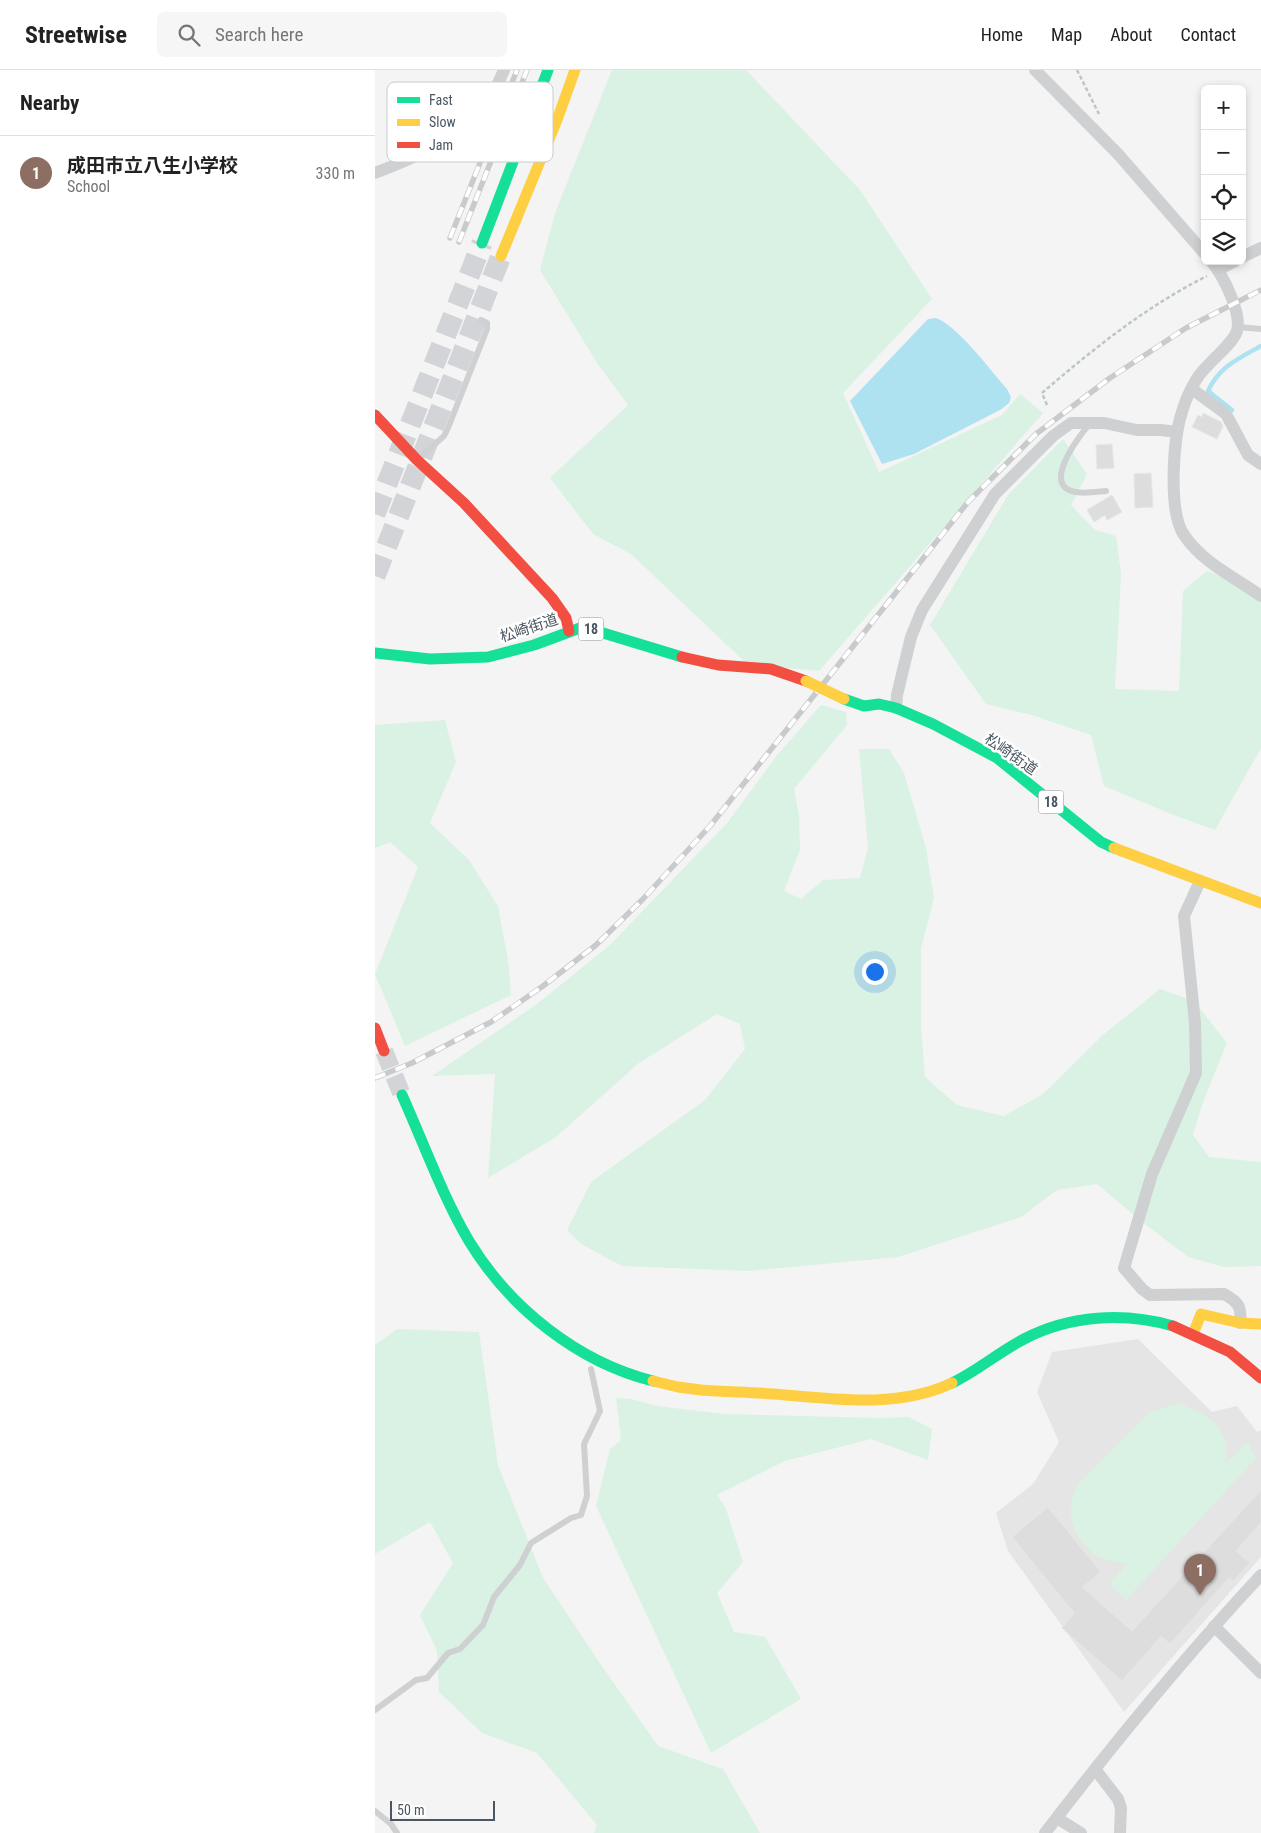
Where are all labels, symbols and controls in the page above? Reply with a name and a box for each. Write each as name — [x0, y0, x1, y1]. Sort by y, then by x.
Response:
search box — [157, 12, 507, 57]
text: Streetwise — [25, 21, 127, 49]
icon: search — [175, 21, 203, 49]
text: Search here — [215, 23, 303, 46]
text: Home — [981, 24, 1023, 45]
text: Map — [1051, 24, 1082, 45]
text: About — [1110, 24, 1152, 45]
text: Contact — [1180, 24, 1236, 45]
legend — [387, 82, 553, 162]
map controls — [1201, 85, 1246, 265]
button: + — [1201, 85, 1246, 130]
text: Nearby — [20, 91, 79, 115]
text: Fast — [429, 92, 453, 108]
text: Slow — [429, 114, 456, 130]
button: − — [1201, 130, 1246, 175]
text: Jam — [429, 137, 453, 153]
text: 成田市立八生小学校 — [67, 154, 238, 177]
text: 1 — [32, 164, 40, 183]
text: 330 m — [316, 164, 355, 183]
button: locate — [1201, 175, 1246, 220]
text: School — [67, 177, 110, 196]
button: layers — [1201, 220, 1246, 265]
street label: 松崎街道 — [498, 610, 560, 646]
road number: 18 — [579, 618, 603, 640]
street label: 松崎街道 — [981, 729, 1041, 779]
road number: 18 — [1039, 790, 1063, 814]
your location — [862, 959, 888, 985]
pin: 1 — [1184, 1554, 1216, 1595]
scale bar — [390, 1798, 495, 1821]
text: 50 m — [397, 1802, 425, 1818]

